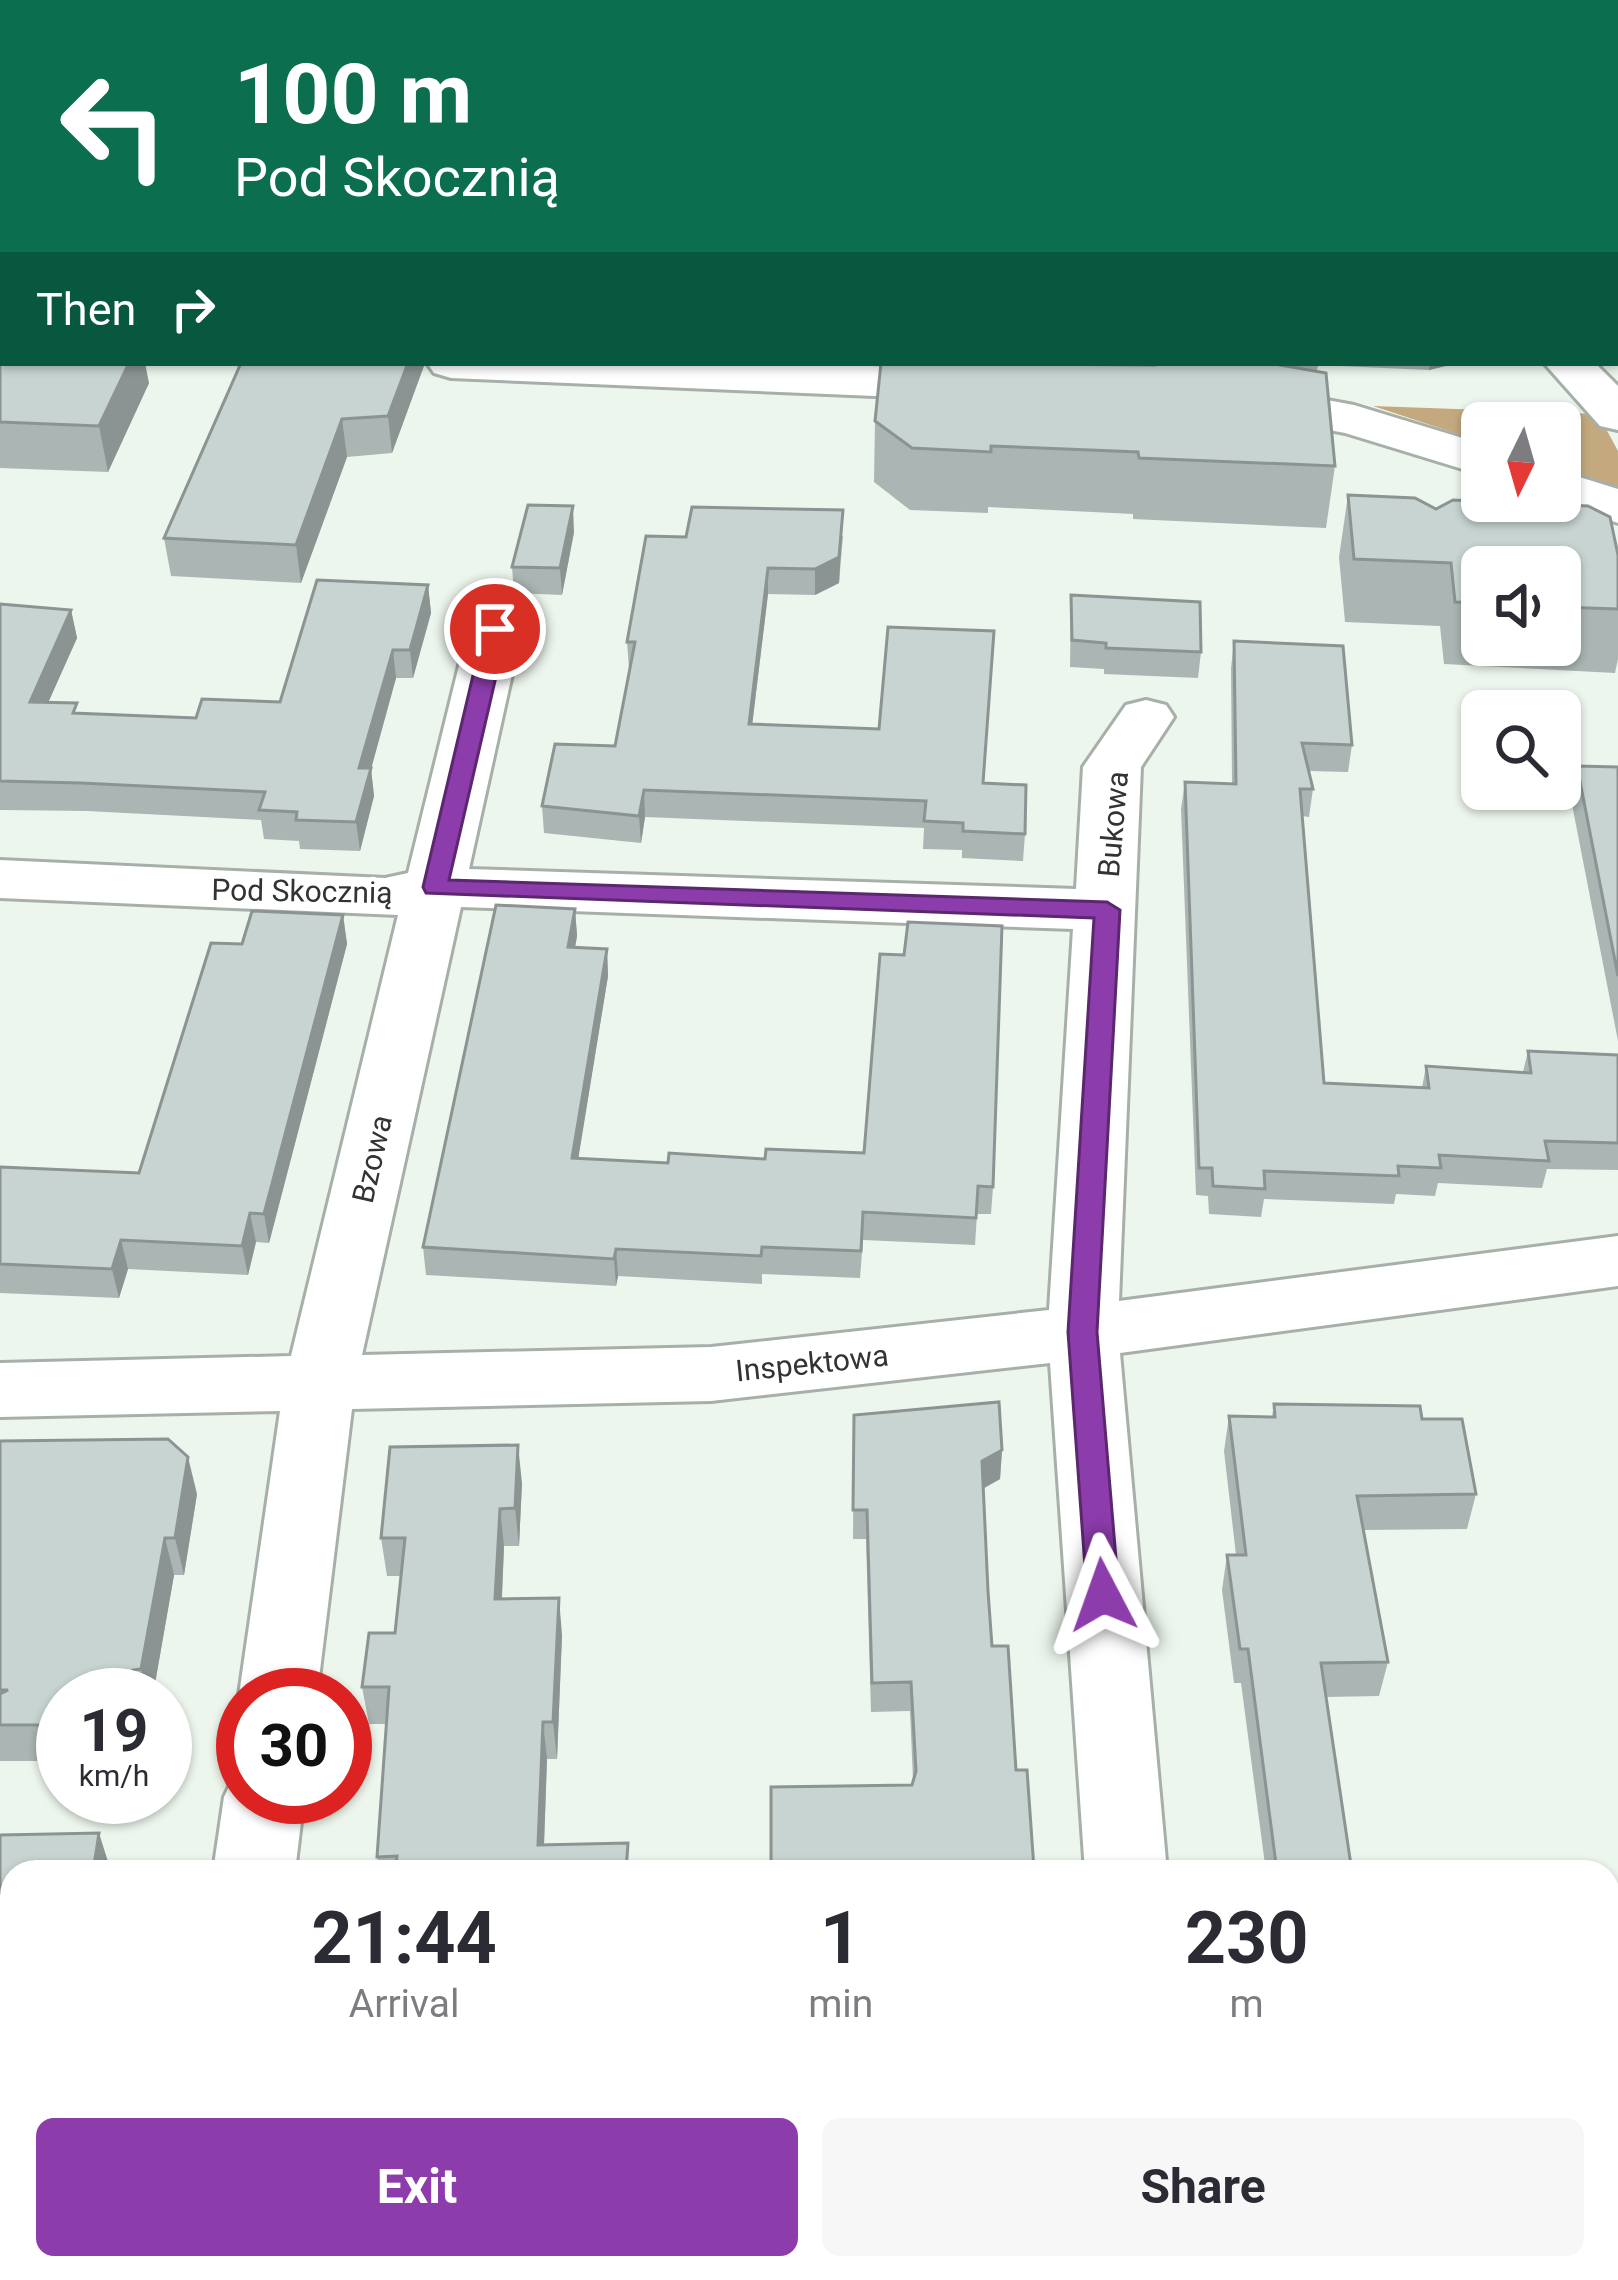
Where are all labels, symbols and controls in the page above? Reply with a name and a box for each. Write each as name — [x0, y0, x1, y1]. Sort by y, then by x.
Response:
text: 100 m — [234, 45, 472, 144]
icon: left — [36, 48, 192, 204]
text: Pod Skocznią — [234, 146, 560, 209]
icon: right — [160, 276, 226, 342]
text: Then — [36, 283, 136, 336]
north arrow — [1461, 402, 1581, 522]
map controls — [1461, 402, 1581, 810]
button: sound — [1461, 546, 1581, 666]
pin — [444, 578, 546, 680]
icon: arrive — [462, 596, 528, 662]
button: search — [1461, 690, 1581, 810]
street label: Bukowa — [1091, 769, 1135, 879]
street label: Pod Skocznią — [211, 872, 393, 910]
street label: Bzowa — [345, 1112, 399, 1206]
street label: Inspektowa — [734, 1338, 890, 1388]
position arrow — [1040, 1532, 1166, 1658]
speed limit sign: 30 — [216, 1668, 372, 1824]
text: 19 — [80, 1695, 148, 1766]
text: km/h — [79, 1758, 149, 1793]
text: 21:44 — [311, 1896, 497, 1981]
text: 1 — [820, 1896, 861, 1981]
text: 230 — [1185, 1896, 1309, 1981]
text: Arrival — [349, 1981, 459, 2027]
text: min — [808, 1981, 873, 2027]
text: m — [1230, 1981, 1264, 2027]
button: Exit — [36, 2118, 798, 2256]
button: Share — [822, 2118, 1584, 2256]

